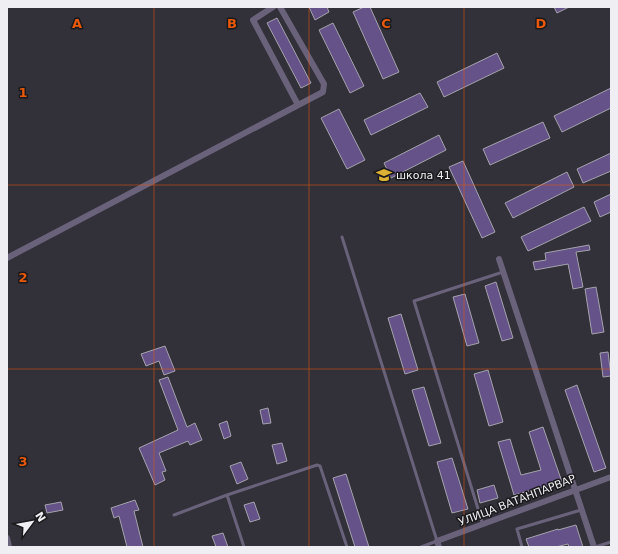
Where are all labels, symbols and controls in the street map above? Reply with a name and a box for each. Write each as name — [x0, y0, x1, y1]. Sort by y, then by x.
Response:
text: A — [72, 16, 82, 31]
text: B — [227, 16, 237, 31]
text: C — [381, 16, 391, 31]
text: D — [536, 16, 547, 31]
text: 1 — [18, 85, 28, 100]
school or university icon: школа 41 — [375, 166, 393, 184]
place label: школа 41 — [396, 169, 451, 182]
text: 2 — [18, 270, 28, 285]
text: 3 — [18, 454, 28, 469]
street label: УЛИЦА ВАТАНПАРВАР — [457, 472, 578, 529]
north arrow — [12, 502, 52, 542]
text: N — [32, 510, 48, 524]

